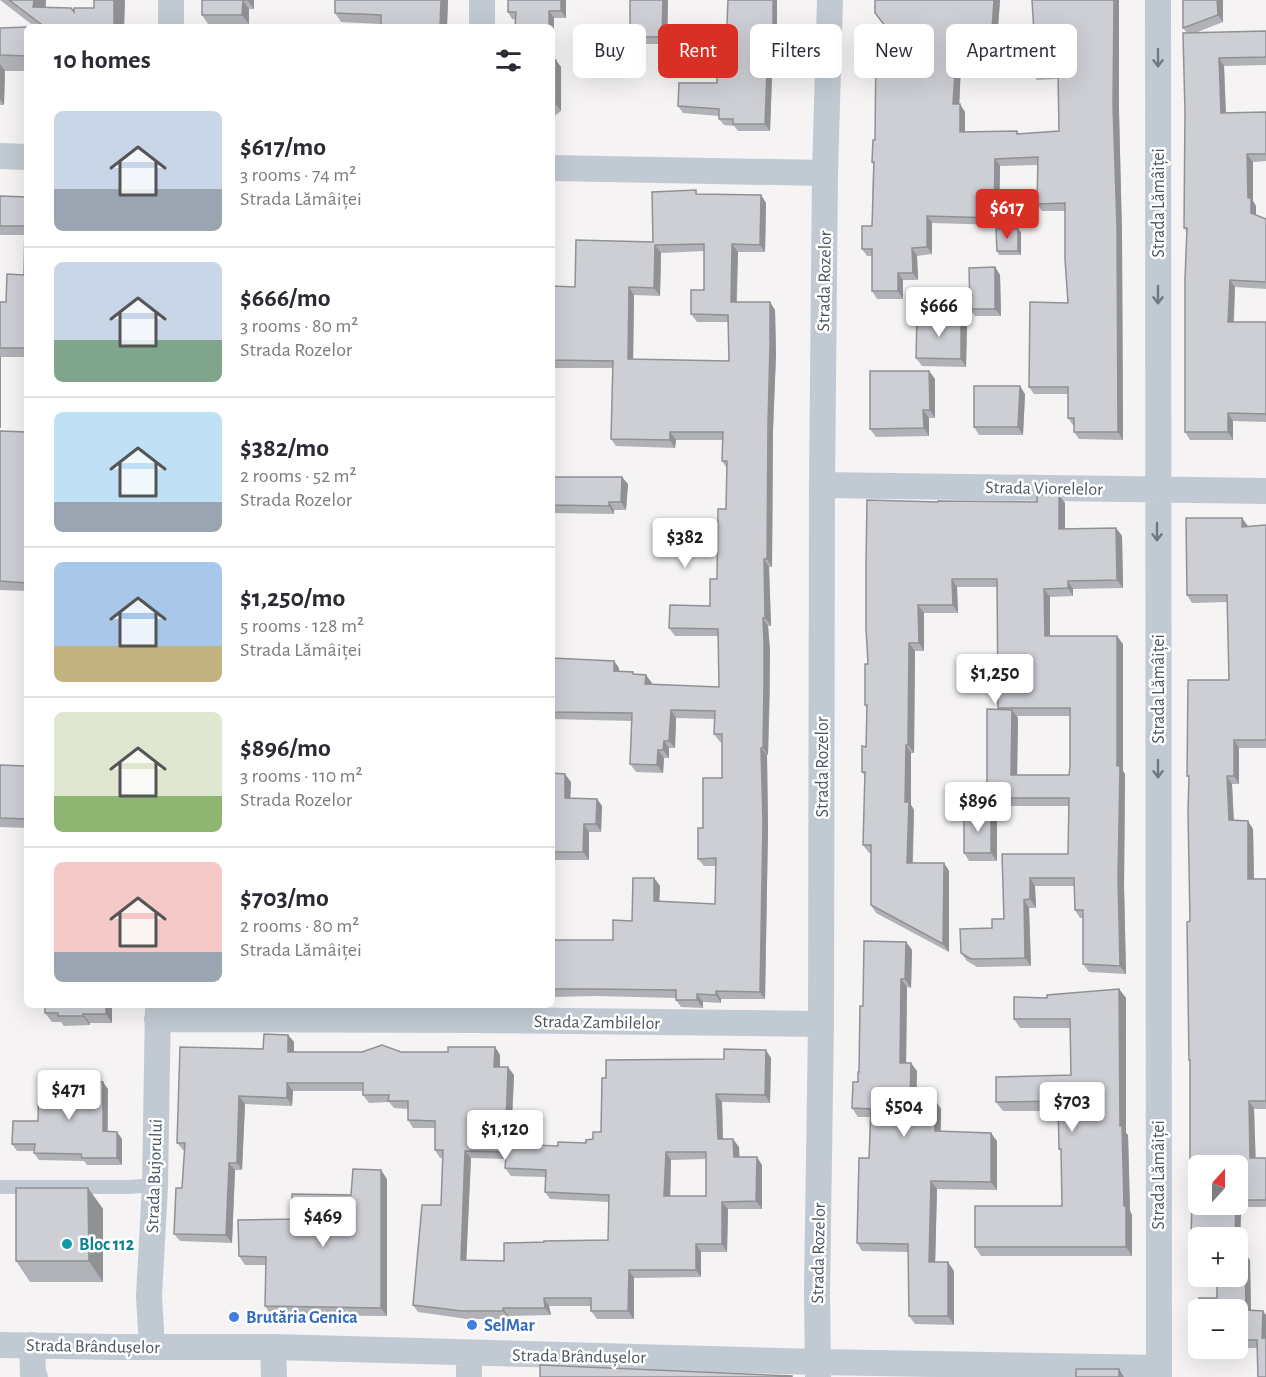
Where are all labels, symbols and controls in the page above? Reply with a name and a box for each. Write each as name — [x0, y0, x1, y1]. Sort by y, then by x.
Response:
chip: Buy — [573, 24, 646, 78]
chip: Rent — [658, 24, 738, 78]
chip: Filters — [750, 24, 842, 78]
chip: New — [854, 24, 934, 78]
chip: Apartment — [946, 24, 1077, 78]
icon: filters — [492, 44, 525, 77]
text: 10 homes — [54, 47, 151, 73]
one-way arrow — [1152, 48, 1164, 68]
text: $617/mo — [240, 134, 326, 160]
icon: home — [102, 135, 174, 207]
street label: Strada Lămâiței — [1150, 148, 1169, 258]
text: 3 rooms · 74 m² — [240, 165, 356, 185]
text: Strada Lămâiței — [240, 189, 362, 209]
pin: $617 — [971, 189, 1043, 240]
text: $617 — [990, 198, 1024, 218]
street label: Strada Rozelor — [815, 230, 835, 332]
text: $666/mo — [240, 285, 331, 311]
one-way arrow — [1152, 285, 1164, 305]
icon: home — [102, 286, 174, 358]
pin: $666 — [903, 287, 975, 338]
text: $666 — [920, 296, 958, 316]
text: 3 rooms · 80 m² — [240, 316, 358, 336]
text: Strada Rozelor — [240, 340, 352, 360]
text: $382/mo — [240, 435, 329, 461]
icon: home — [102, 436, 174, 508]
text: 2 rooms · 52 m² — [240, 466, 357, 486]
street label: Strada Viorelelor — [985, 479, 1103, 499]
text: Strada Rozelor — [240, 490, 352, 510]
pin: $382 — [649, 518, 721, 569]
one-way arrow — [1151, 522, 1163, 542]
text: $382 — [667, 527, 703, 547]
text: $1,250/mo — [240, 585, 345, 611]
icon: home — [102, 586, 174, 658]
text: 5 rooms · 128 m² — [240, 616, 364, 636]
street label: Strada Lămâiței — [1150, 634, 1169, 744]
text: Strada Lămâiței — [240, 640, 362, 660]
pin: $1,250 — [946, 654, 1044, 705]
text: $1,250 — [970, 663, 1020, 683]
street label: Strada Rozelor — [814, 716, 832, 818]
text: $896/mo — [240, 735, 331, 761]
icon: home — [102, 736, 174, 808]
one-way arrow — [1152, 759, 1164, 779]
text: 3 rooms · 110 m² — [240, 766, 363, 786]
pin: $896 — [942, 782, 1014, 833]
text: Strada Rozelor — [240, 790, 352, 810]
text: $896 — [959, 791, 997, 811]
text: $703/mo — [240, 885, 329, 911]
icon: home — [102, 886, 174, 958]
text: 2 rooms · 80 m² — [240, 916, 359, 936]
text: Strada Lămâiței — [240, 940, 362, 960]
street label: Strada Zambilelor — [534, 1013, 660, 1033]
pin: $471 — [33, 1070, 105, 1121]
text: $471 — [52, 1079, 86, 1099]
pin: $703 — [1036, 1082, 1108, 1133]
pin: $504 — [868, 1087, 940, 1138]
text: $703 — [1054, 1091, 1090, 1111]
text: $504 — [885, 1096, 923, 1116]
pin: $1,120 — [456, 1110, 554, 1161]
street label: Strada Bujorului — [144, 1119, 166, 1233]
text: $1,120 — [481, 1119, 529, 1139]
street label: Strada Lămâiței — [1150, 1120, 1169, 1230]
north arrow — [1188, 1155, 1248, 1215]
map controls — [1188, 1155, 1248, 1359]
pin: $469 — [287, 1197, 359, 1248]
street label: Strada Rozelor — [809, 1202, 829, 1304]
text: $469 — [304, 1206, 342, 1226]
button: + — [1188, 1227, 1248, 1287]
place label: Bloc 112 — [79, 1236, 135, 1254]
marker: Bloc 112 — [60, 1237, 74, 1251]
button: − — [1188, 1299, 1248, 1359]
place label: Brutăria Genica — [246, 1309, 358, 1327]
marker: Brutăria Genica — [227, 1310, 241, 1324]
place label: SelMar — [484, 1317, 536, 1335]
marker: SelMar — [465, 1318, 479, 1332]
street label: Strada Brândușelor — [26, 1337, 160, 1358]
street label: Strada Brândușelor — [512, 1347, 646, 1368]

